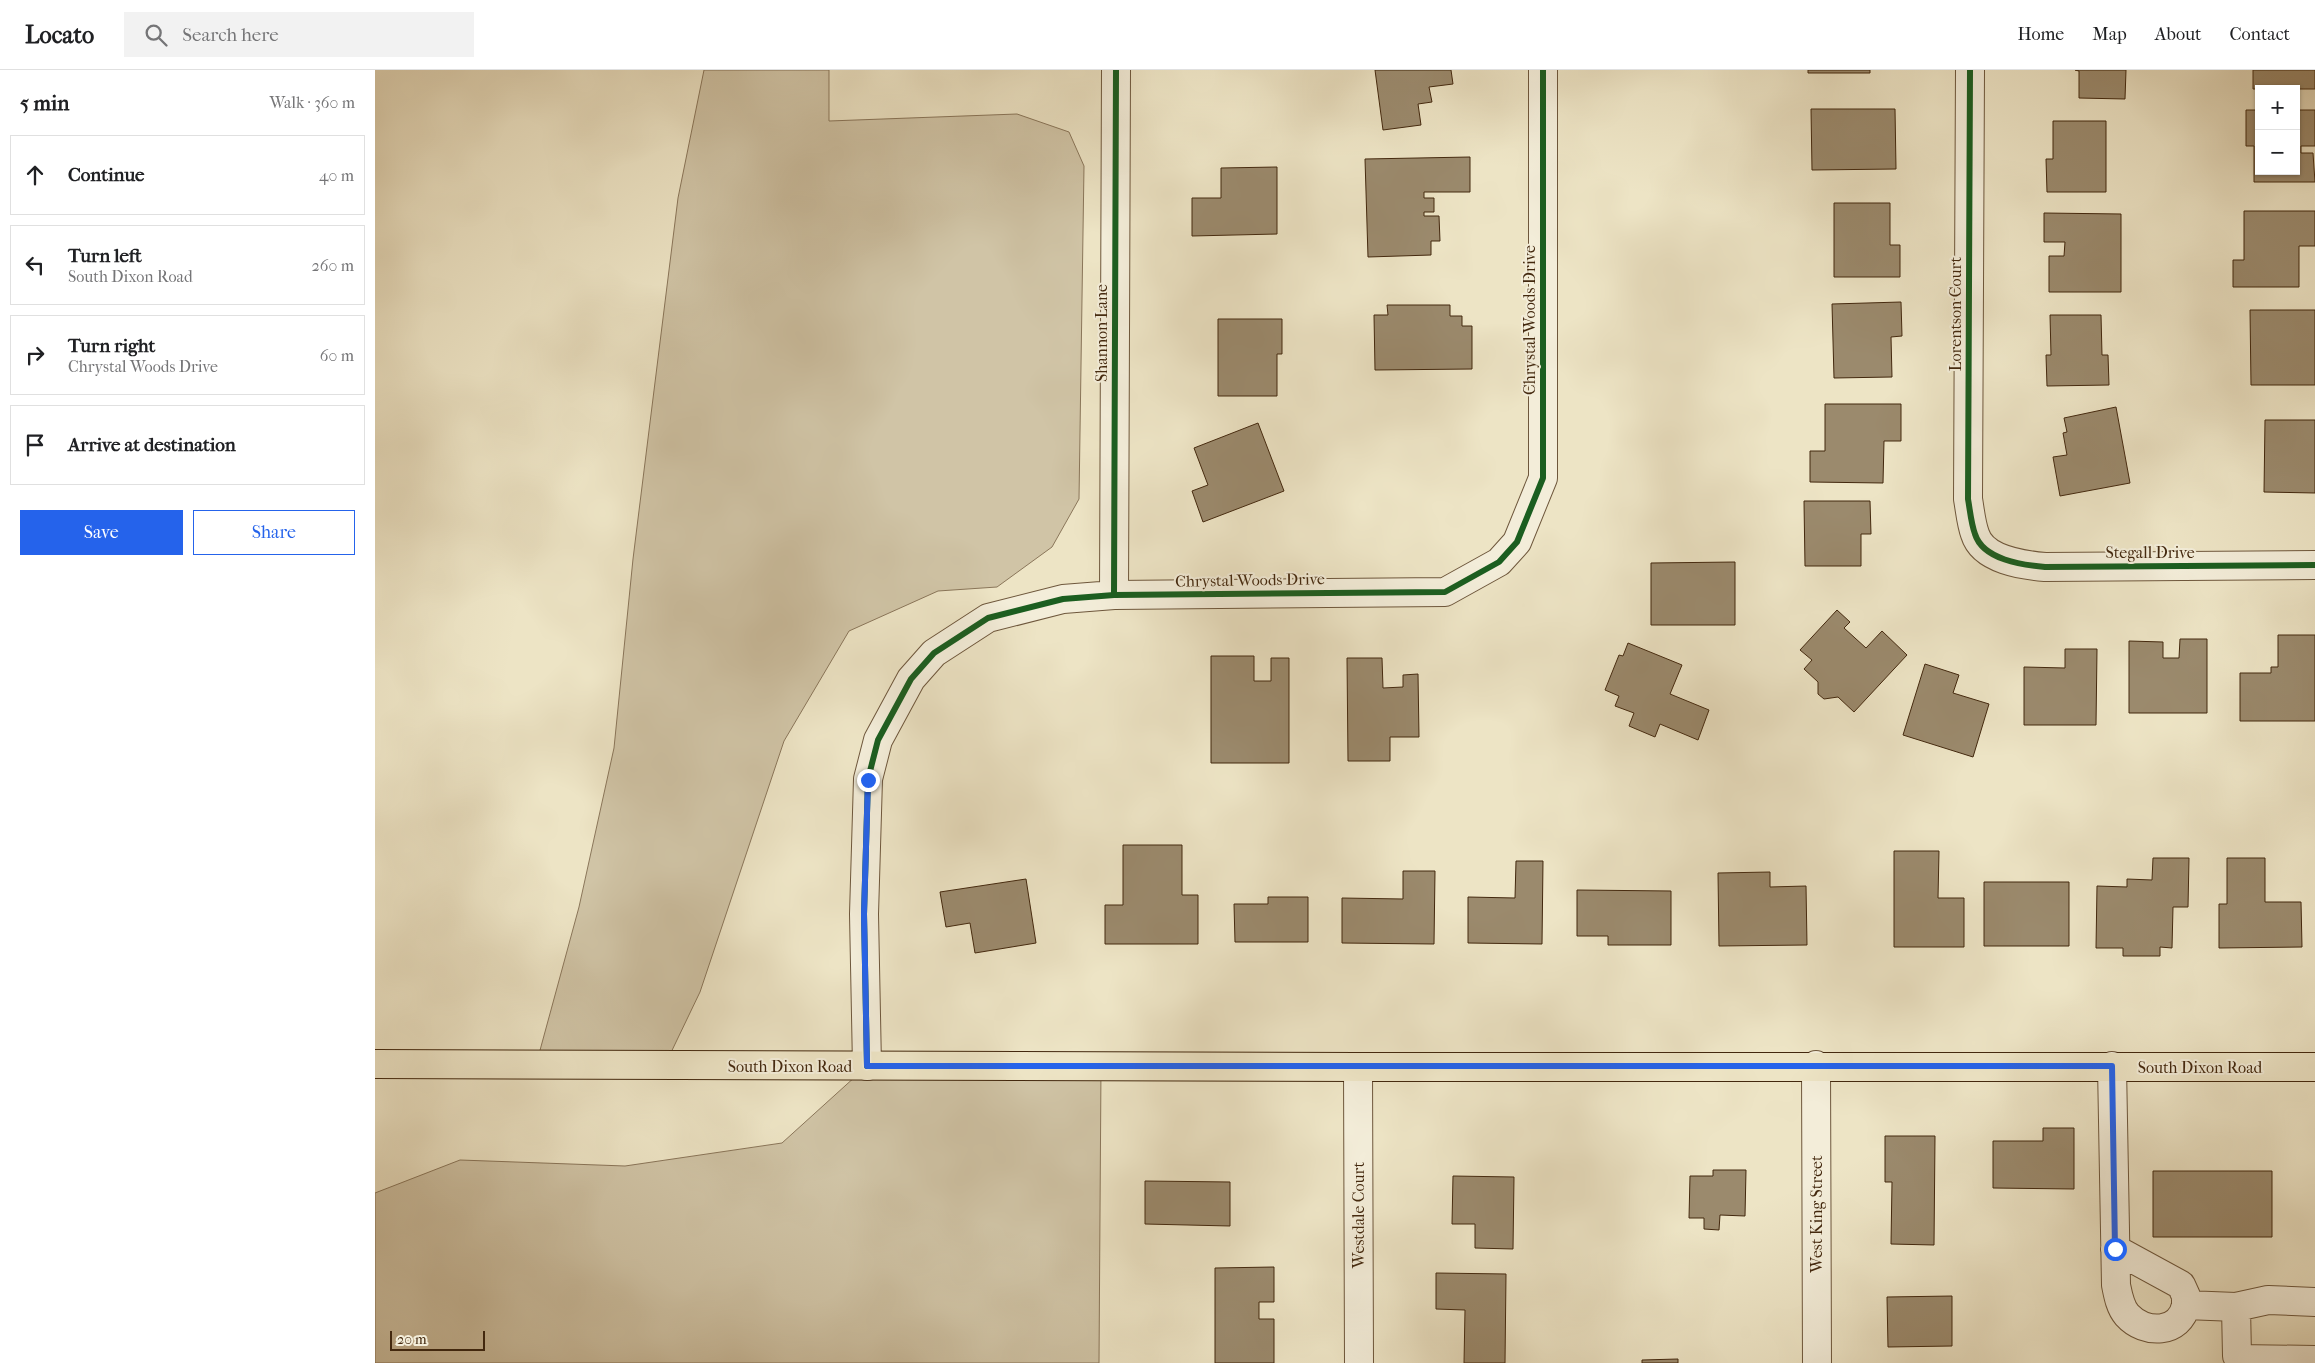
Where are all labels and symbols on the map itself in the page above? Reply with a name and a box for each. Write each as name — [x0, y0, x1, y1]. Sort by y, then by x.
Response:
street label: Chrystal Woods Drive — [1520, 245, 1539, 395]
street label: Lorentson Court — [1946, 257, 1965, 371]
street label: Shannon Lane — [1092, 284, 1111, 382]
street label: Stegall Drive — [2105, 543, 2195, 562]
street label: Chrystal Woods Drive — [1175, 569, 1325, 591]
route end — [857, 769, 880, 792]
street label: South Dixon Road — [728, 1057, 853, 1076]
street label: South Dixon Road — [2138, 1058, 2263, 1077]
street label: West King Street — [1807, 1155, 1826, 1274]
street label: Westdale Court — [1349, 1162, 1368, 1269]
route start — [2104, 1238, 2127, 1261]
scale bar — [390, 1328, 485, 1351]

